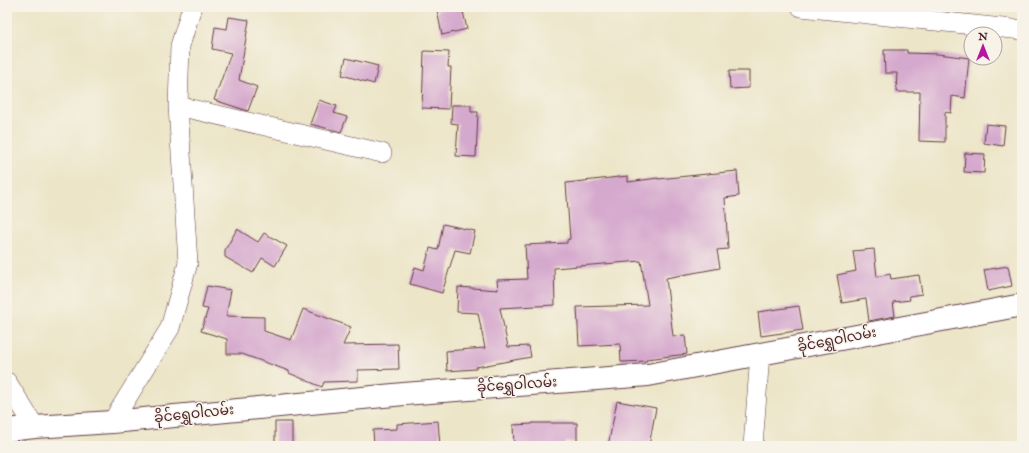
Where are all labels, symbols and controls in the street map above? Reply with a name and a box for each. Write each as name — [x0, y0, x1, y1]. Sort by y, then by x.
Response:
north arrow — [963, 26, 1003, 66]
text: N — [977, 30, 988, 44]
street label: ခိုင်ရွှေဝါလမ်း — [796, 322, 878, 358]
street label: ခိုင်ရွှေဝါလမ်း — [476, 371, 558, 399]
street label: ခိုင်ရွှေဝါလမ်း — [153, 399, 235, 429]

